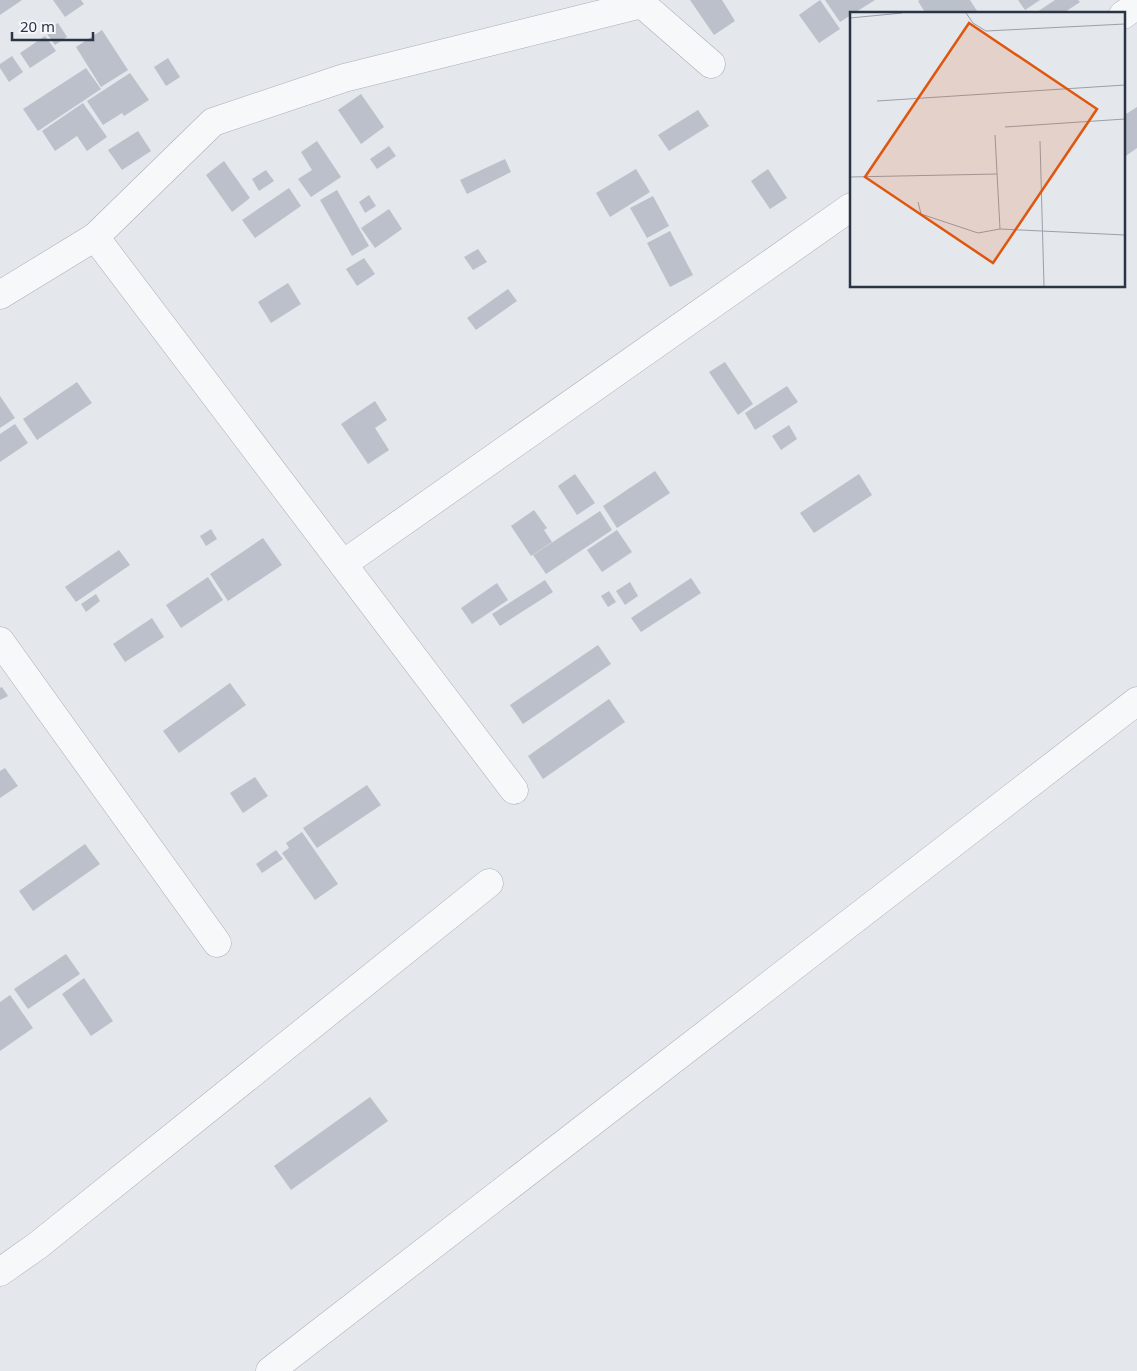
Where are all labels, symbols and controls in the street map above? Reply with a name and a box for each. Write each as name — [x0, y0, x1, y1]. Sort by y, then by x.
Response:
scale bar — [12, 10, 94, 42]
inset map — [850, 12, 1124, 288]
text: 20 m — [20, 16, 55, 36]

